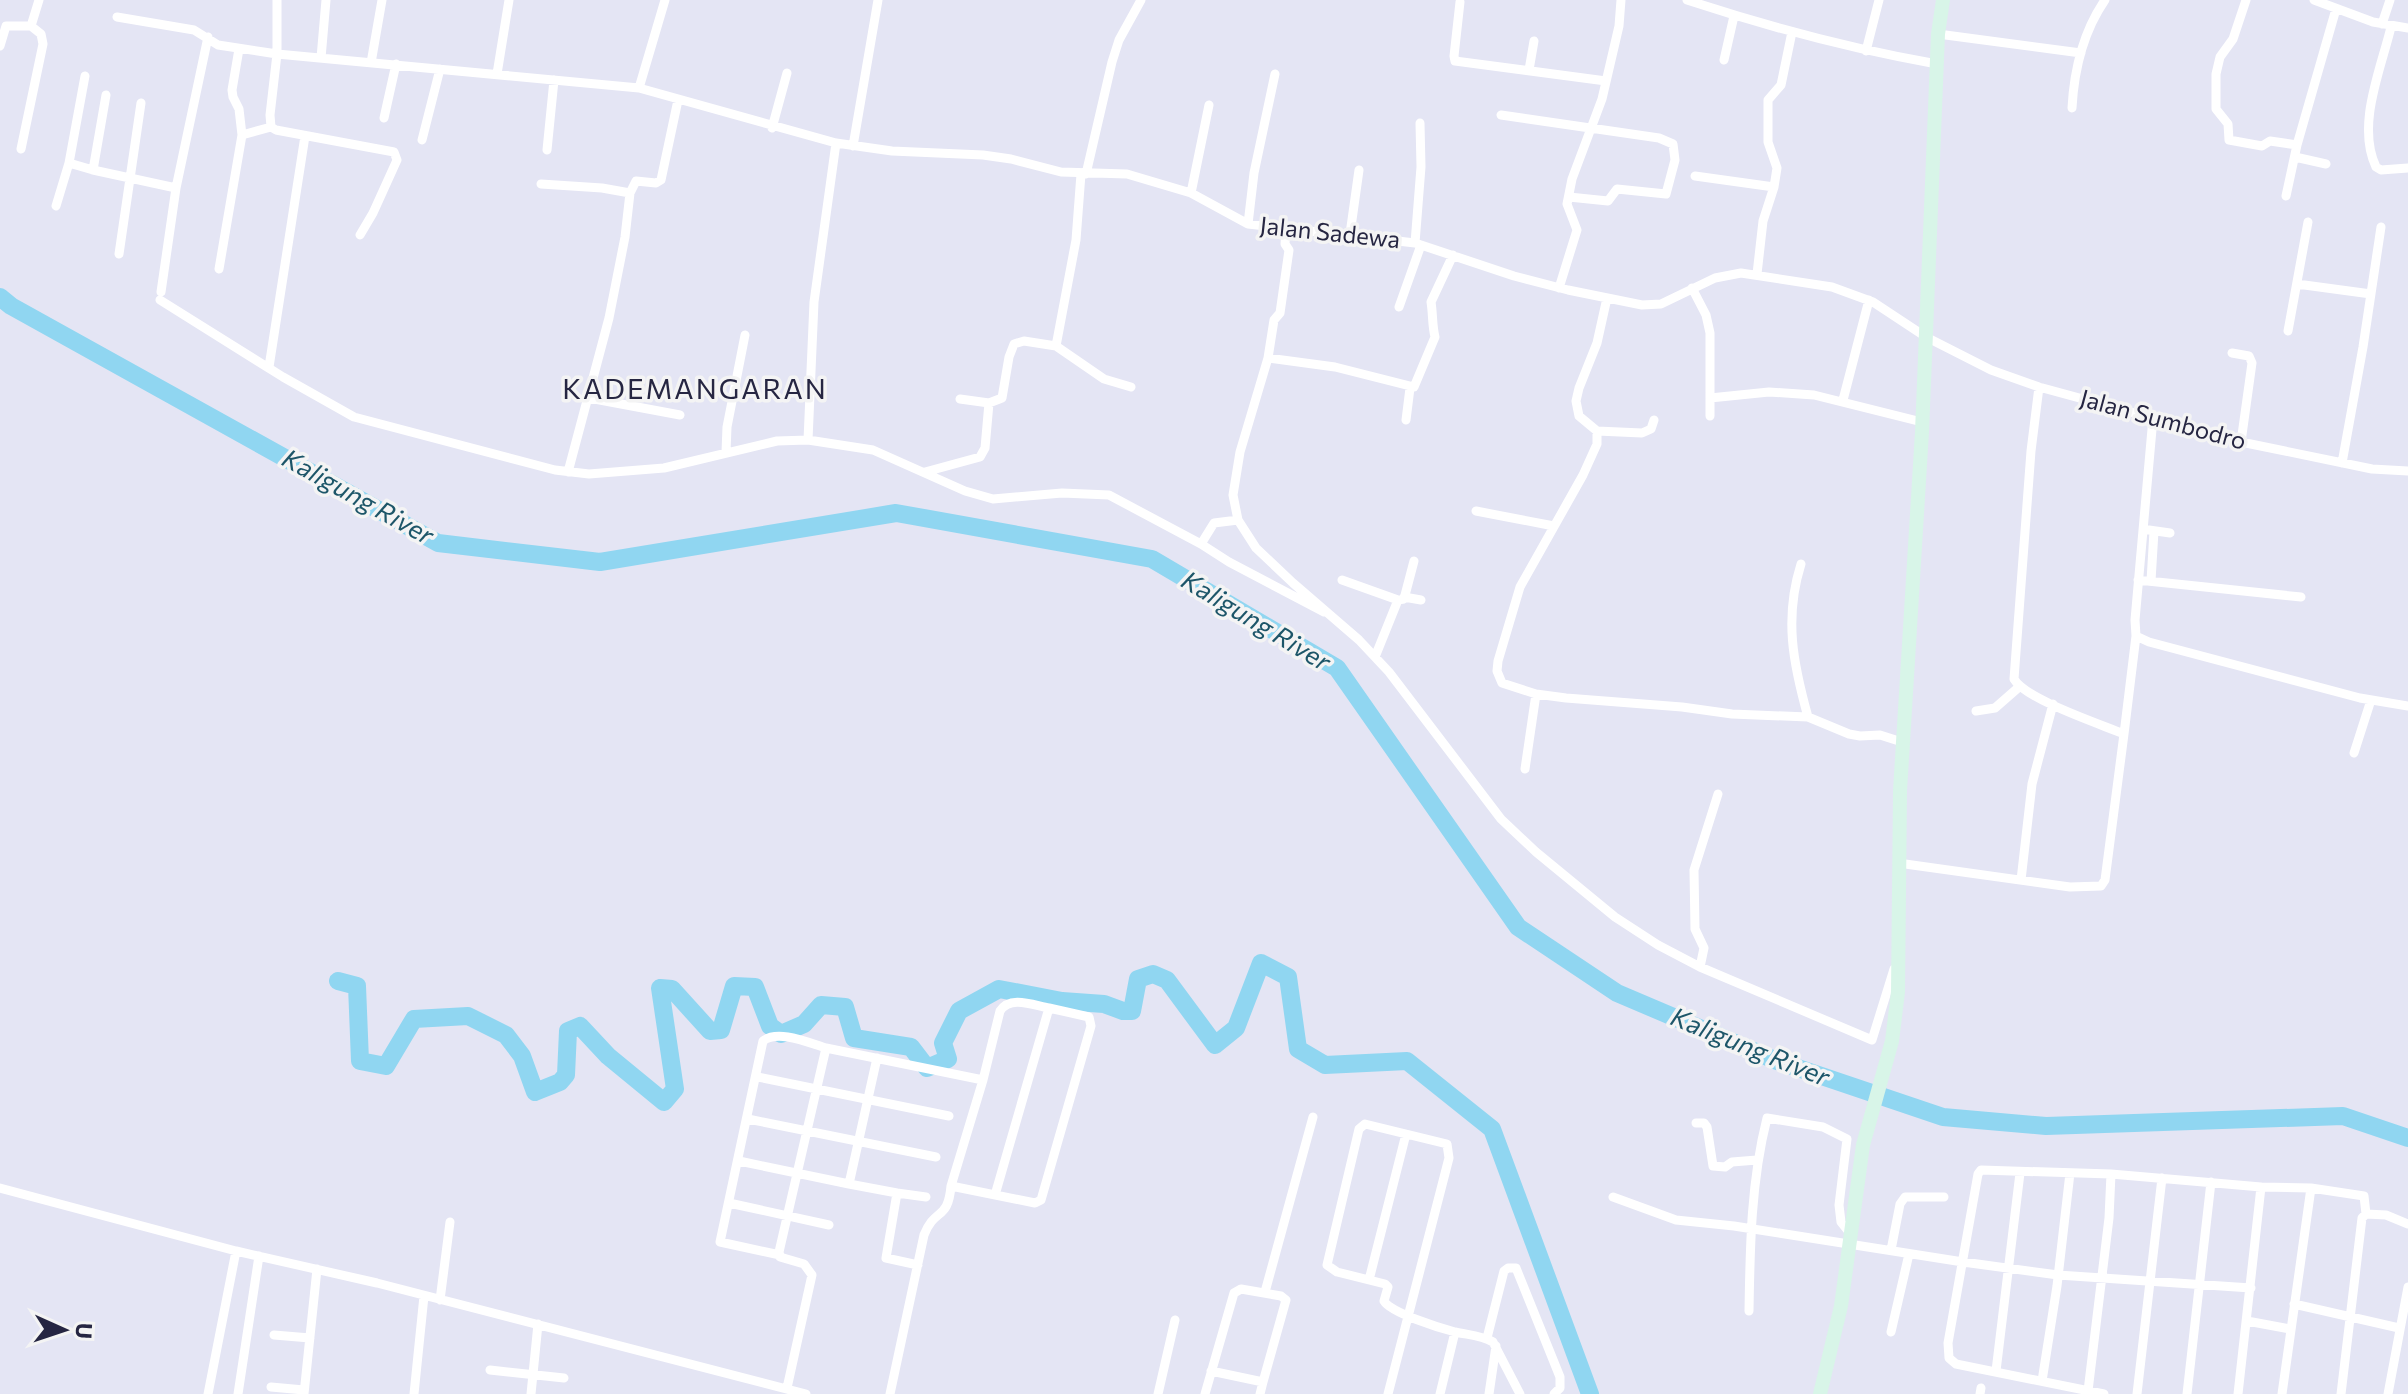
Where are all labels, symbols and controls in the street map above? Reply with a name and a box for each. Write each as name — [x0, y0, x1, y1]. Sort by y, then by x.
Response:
street label: Jalan Sadewa — [1259, 210, 1402, 253]
district label: KADEMANGARAN — [562, 371, 828, 405]
street label: Jalan Sumbodro — [2077, 382, 2250, 455]
water label: Kaligung River — [278, 441, 441, 551]
water label: Kaligung River — [1177, 563, 1338, 677]
water label: Kaligung River — [1667, 1000, 1836, 1092]
north arrow — [24, 1290, 104, 1370]
text: U — [71, 1322, 98, 1340]

